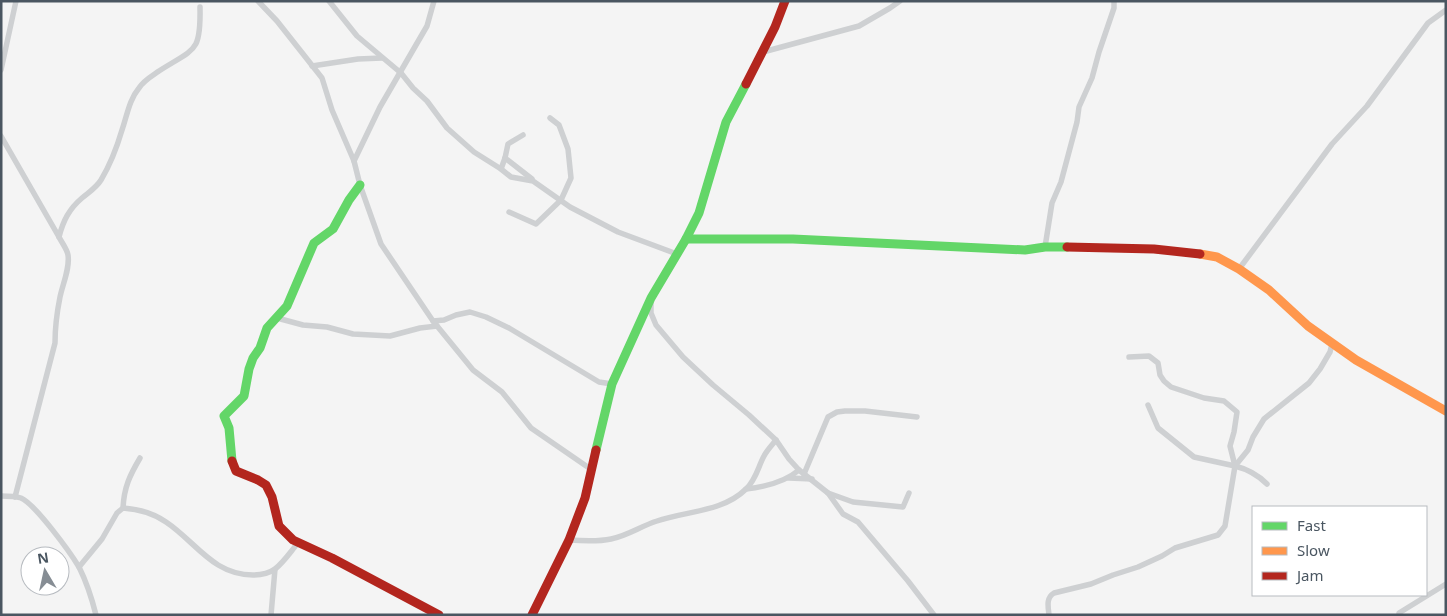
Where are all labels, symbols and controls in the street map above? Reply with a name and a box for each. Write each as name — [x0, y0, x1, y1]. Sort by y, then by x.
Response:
legend — [1252, 506, 1427, 596]
text: Fast — [1297, 515, 1326, 535]
text: Slow — [1297, 540, 1330, 560]
north arrow — [20, 546, 70, 596]
text: N — [36, 547, 50, 568]
text: Jam — [1295, 565, 1324, 585]

